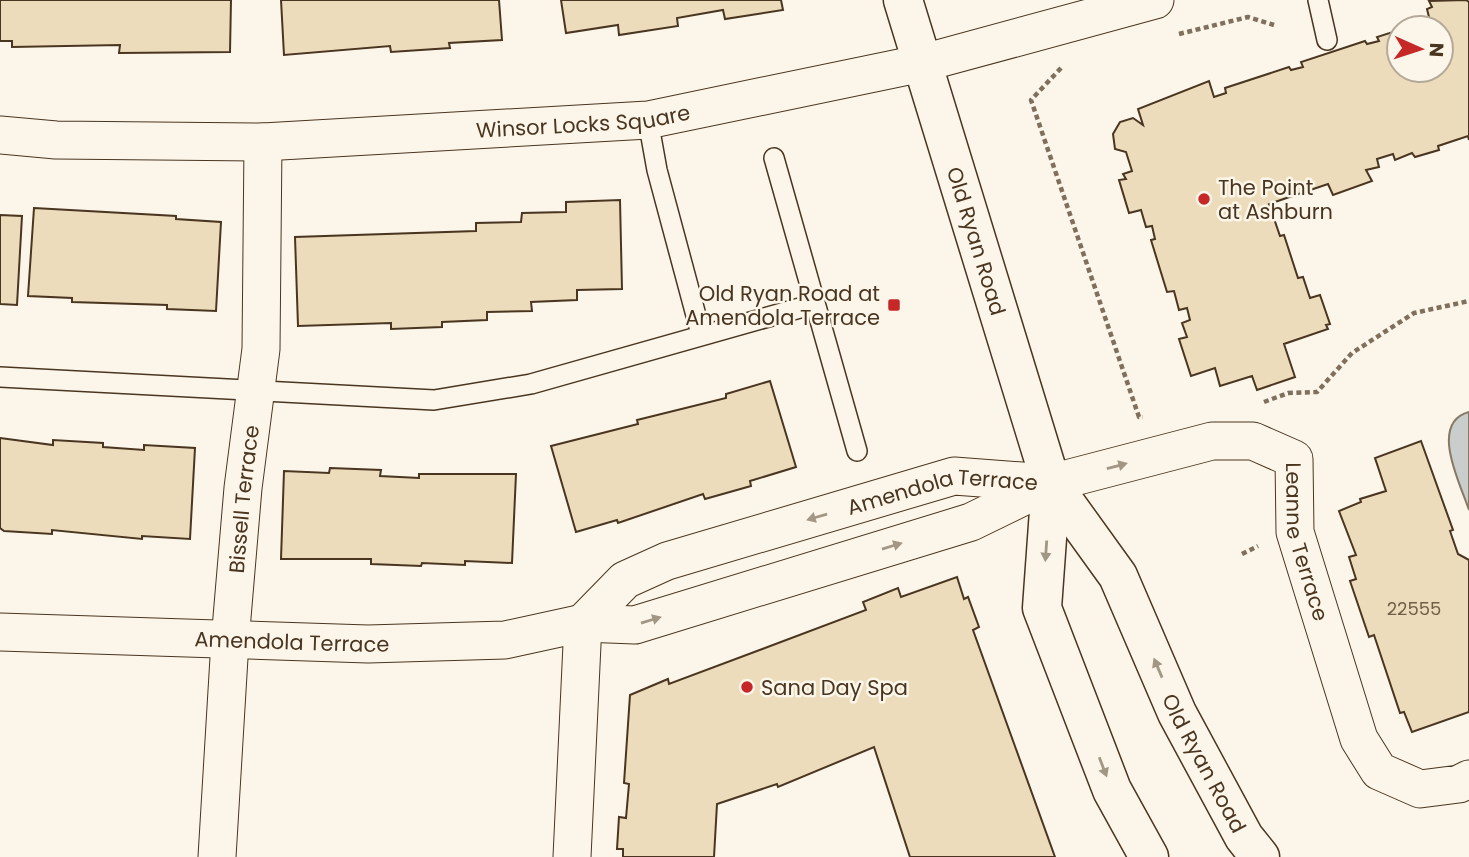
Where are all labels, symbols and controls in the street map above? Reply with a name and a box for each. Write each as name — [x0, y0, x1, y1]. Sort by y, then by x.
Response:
north arrow — [1385, 14, 1455, 84]
text: N — [1423, 42, 1450, 58]
street label: Winsor Locks Square — [475, 97, 693, 144]
street label: Old Ryan Road — [940, 163, 1013, 319]
place label: The Point at Ashburn — [1218, 173, 1333, 226]
marker: The Point at Ashburn — [1196, 191, 1212, 207]
place label: Old Ryan Road at Amendola Terrace — [685, 279, 880, 332]
marker: Old Ryan Road at Amendola Terrace — [886, 297, 902, 313]
street label: Bissell Terrace — [221, 423, 266, 574]
one-way arrow — [1106, 460, 1128, 471]
street label: Amendola Terrace — [843, 461, 1039, 521]
street label: Leanne Terrace — [1279, 462, 1336, 624]
one-way arrow — [806, 512, 827, 522]
one-way arrow — [881, 541, 902, 551]
one-way arrow — [1040, 541, 1051, 563]
house number: 22555 — [1387, 596, 1441, 621]
one-way arrow — [640, 614, 661, 625]
street label: Amendola Terrace — [194, 624, 390, 659]
one-way arrow — [1152, 657, 1163, 678]
place label: Sana Day Spa — [761, 673, 908, 702]
marker: Sana Day Spa — [739, 679, 755, 695]
street label: Old Ryan Road — [1156, 689, 1253, 838]
one-way arrow — [1098, 757, 1109, 778]

